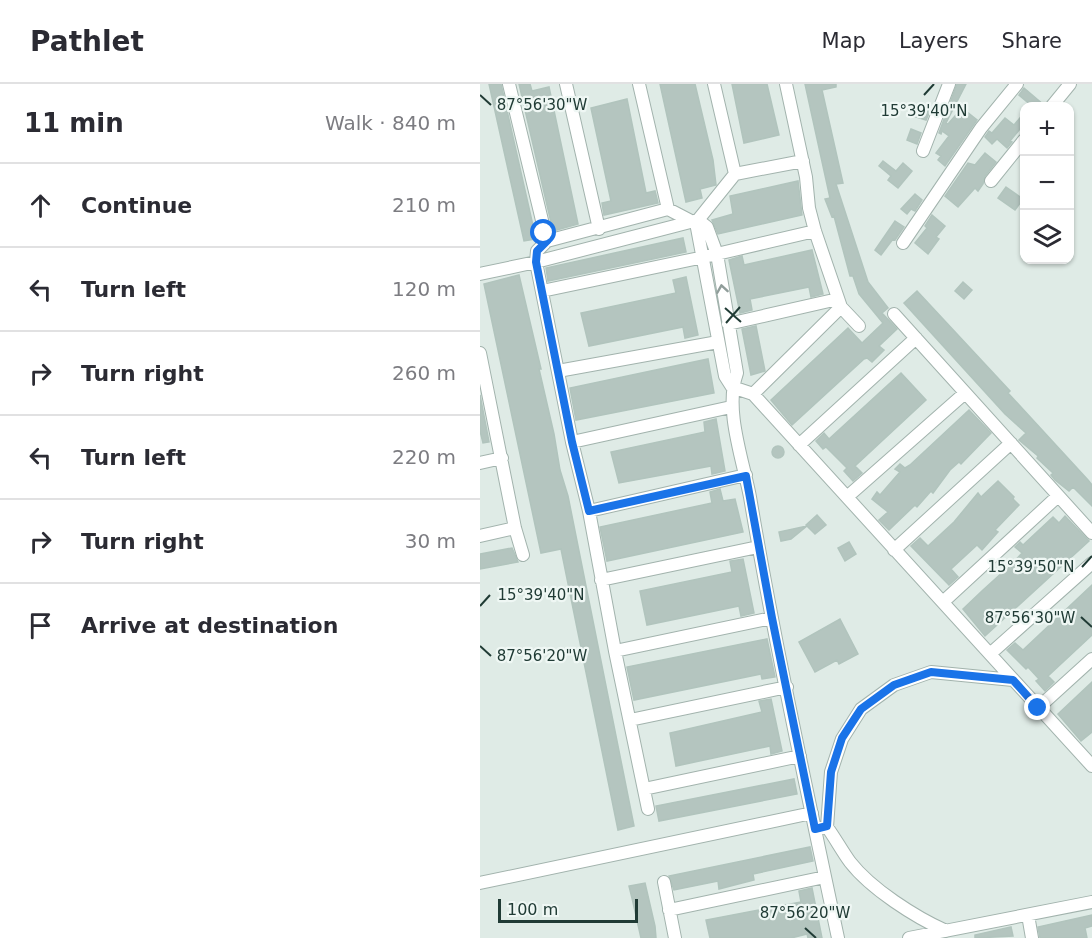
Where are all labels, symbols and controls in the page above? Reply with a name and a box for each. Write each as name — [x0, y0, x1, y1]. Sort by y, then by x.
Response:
text: Pathlet — [30, 25, 144, 58]
text: Map — [822, 29, 866, 53]
text: Layers — [899, 29, 968, 53]
text: Share — [1001, 29, 1062, 53]
text: 87°56'30"W — [497, 96, 587, 114]
text: 15°39'40"N — [880, 102, 968, 120]
map controls — [1020, 102, 1074, 264]
button: + — [1020, 102, 1074, 156]
text: 11 min — [24, 108, 124, 138]
text: Walk · 840 m — [325, 111, 456, 135]
button: − — [1020, 156, 1074, 210]
icon: ahead — [24, 189, 57, 222]
text: Continue — [81, 193, 192, 218]
text: 210 m — [392, 193, 456, 217]
button: layers — [1020, 210, 1074, 264]
route start — [530, 219, 556, 245]
icon: left — [24, 273, 57, 306]
text: Turn left — [81, 277, 186, 302]
text: 120 m — [392, 277, 456, 301]
one-way arrow — [716, 284, 729, 294]
icon: right — [24, 357, 57, 390]
text: Turn right — [81, 361, 204, 386]
text: 260 m — [392, 361, 456, 385]
icon: left — [24, 441, 57, 474]
text: Turn left — [81, 445, 186, 470]
text: 220 m — [392, 445, 456, 469]
icon: right — [24, 525, 57, 558]
text: Turn right — [81, 529, 204, 554]
text: 30 m — [405, 529, 456, 553]
text: 15°39'50"N — [987, 558, 1075, 576]
text: 15°39'40"N — [497, 586, 585, 604]
icon: arrive — [24, 609, 57, 642]
text: 87°56'30"W — [985, 609, 1075, 627]
text: Arrive at destination — [81, 613, 338, 638]
text: 87°56'20"W — [497, 647, 587, 665]
route end — [1024, 694, 1050, 720]
scale bar — [498, 896, 638, 924]
text: 100 m — [507, 900, 558, 919]
text: 87°56'20"W — [760, 904, 850, 922]

